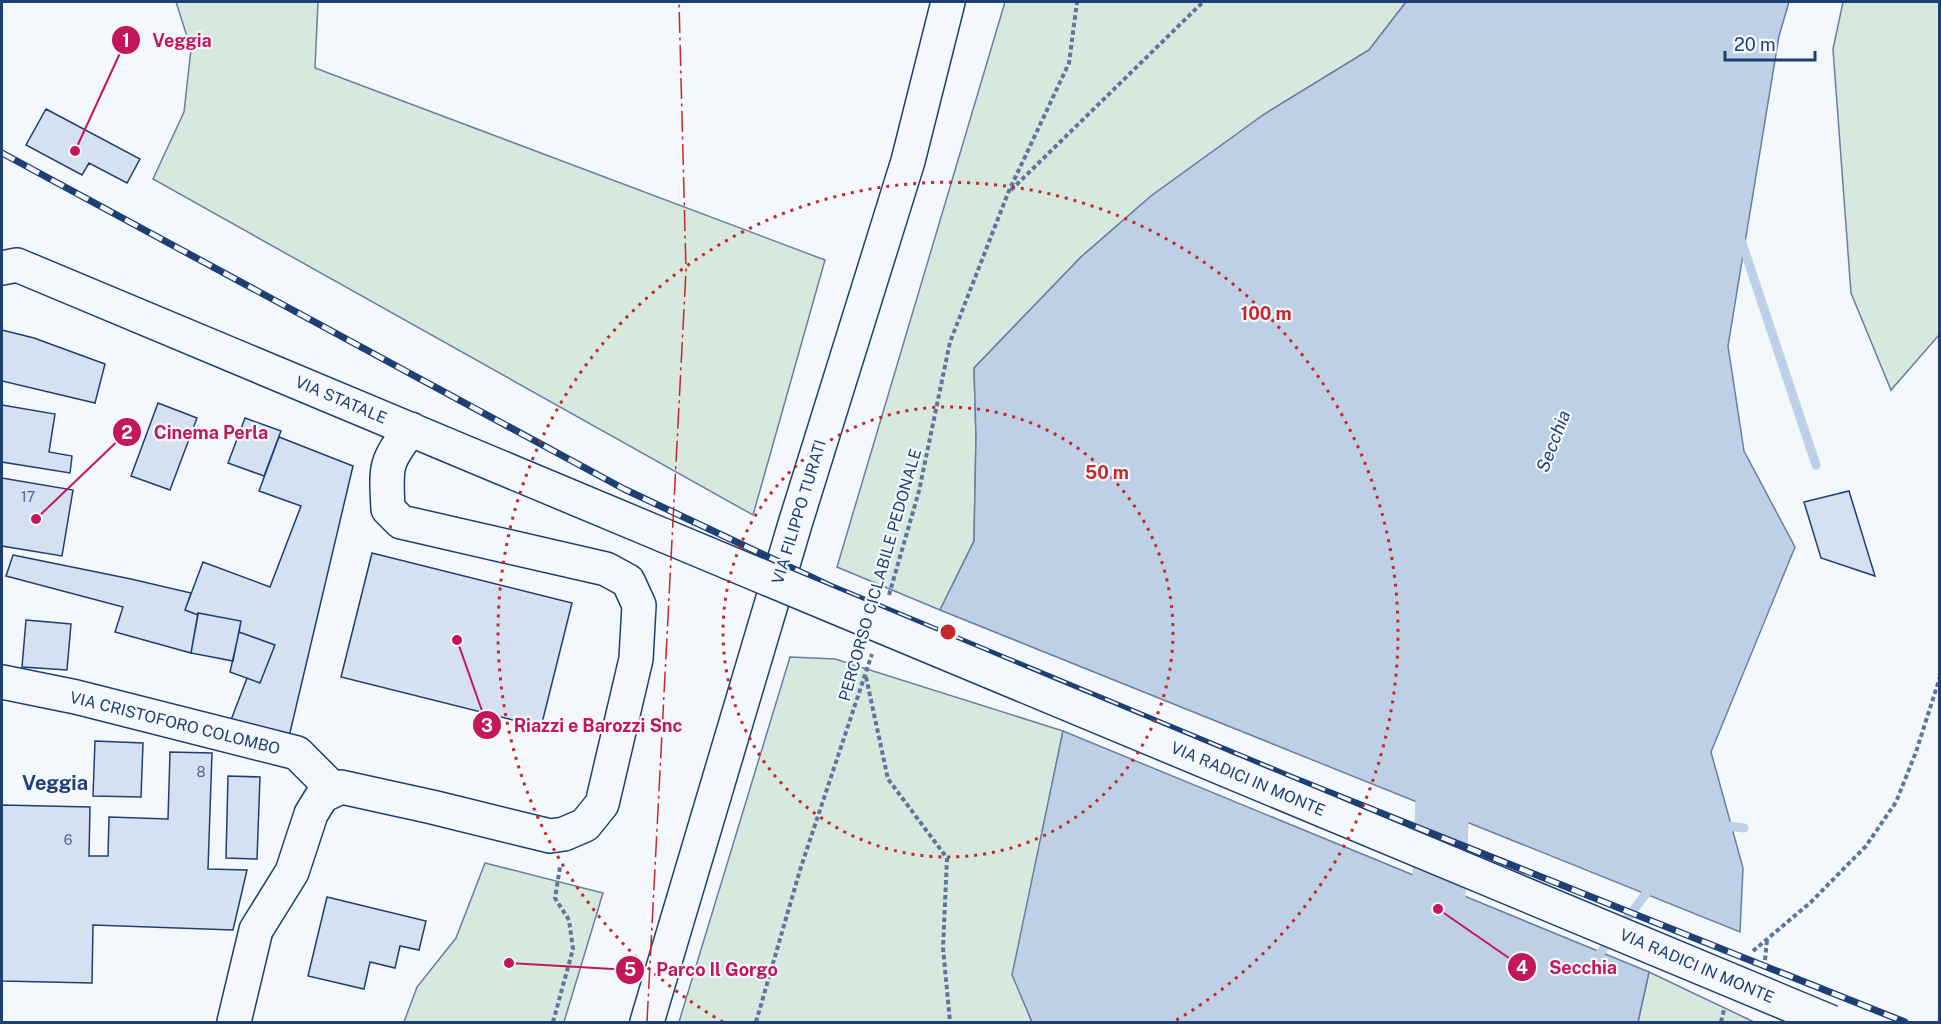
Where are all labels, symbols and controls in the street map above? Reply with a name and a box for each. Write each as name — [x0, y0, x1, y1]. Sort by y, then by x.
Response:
callout: Veggia — [111, 22, 224, 58]
scale bar — [1725, 24, 1815, 62]
text: 1 — [122, 30, 130, 51]
text: Veggia — [152, 30, 212, 51]
text: 20 m — [1734, 34, 1776, 55]
text: 100 m — [1240, 303, 1292, 324]
street label: VIA STATALE — [292, 372, 390, 428]
water label: Secchia — [1532, 407, 1574, 475]
callout: Cinema Perla — [112, 414, 281, 450]
text: 2 — [121, 422, 133, 443]
text: Cinema Perla — [154, 422, 268, 443]
street label: VIA FILIPPO TURATI — [768, 438, 830, 586]
street label: PERCORSO CICLABILE PEDONALE — [835, 447, 925, 703]
text: 50 m — [1085, 462, 1129, 483]
house number: 17 — [21, 489, 35, 505]
centre of rings — [938, 622, 958, 642]
street label: VIA CRISTOFORO COLOMBO — [68, 688, 282, 758]
callout: Riazzi e Barozzi Snc — [472, 707, 695, 743]
text: 3 — [481, 715, 493, 736]
text: Riazzi e Barozzi Snc — [514, 715, 683, 736]
street label: VIA RADICI IN MONTE — [1168, 738, 1328, 820]
house number: 8 — [196, 764, 206, 780]
district label: Veggia — [22, 771, 88, 795]
house number: 6 — [64, 832, 73, 848]
street label: VIA RADICI IN MONTE — [1617, 925, 1777, 1007]
callout: Secchia — [1507, 949, 1629, 985]
callout: Parco Il Gorgo — [615, 952, 790, 988]
text: 4 — [1516, 957, 1528, 978]
text: Secchia — [1549, 957, 1617, 978]
text: 5 — [624, 959, 636, 980]
text: Parco Il Gorgo — [656, 959, 778, 980]

